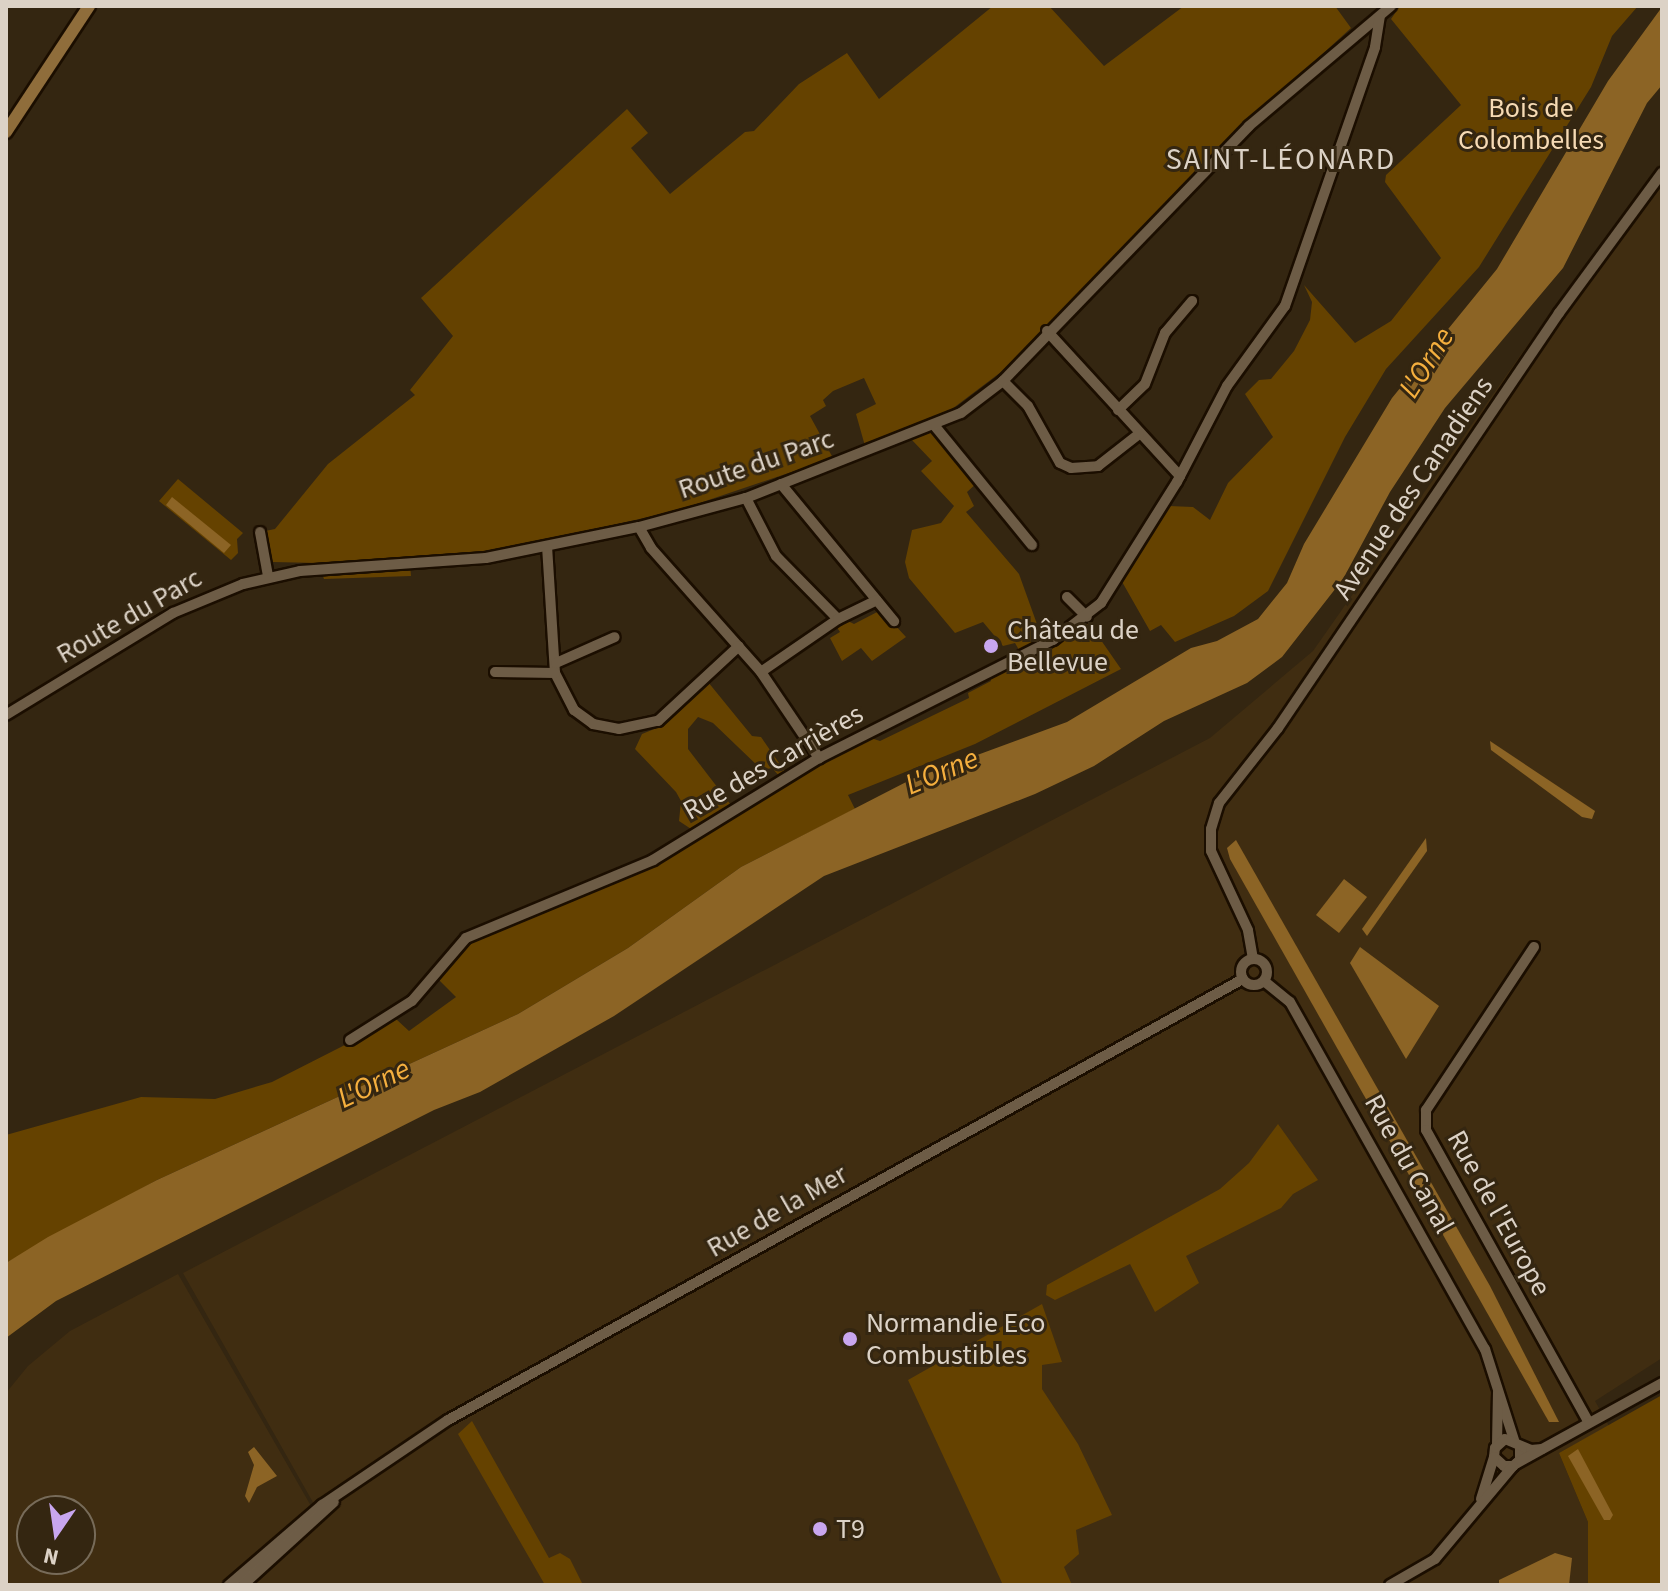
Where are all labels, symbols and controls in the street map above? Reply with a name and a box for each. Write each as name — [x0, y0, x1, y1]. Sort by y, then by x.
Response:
park label: Bois de Colombelles — [1458, 91, 1604, 157]
district label: SAINT-LÉONARD — [1166, 142, 1396, 178]
water label: L'Orne — [1392, 321, 1462, 405]
street label: Avenue des Canadiens — [1326, 370, 1500, 606]
street label: Route du Parc — [674, 422, 838, 506]
street label: Route du Parc — [50, 561, 208, 671]
place label: Château de Bellevue — [1007, 613, 1139, 679]
marker: Château de Bellevue — [982, 637, 1000, 655]
street label: Rue des Carrières — [677, 697, 869, 827]
water label: L'Orne — [900, 741, 984, 803]
water label: L'Orne — [332, 1051, 416, 1117]
street label: Rue du Canal — [1357, 1089, 1461, 1239]
street label: Rue de l'Europe — [1440, 1124, 1558, 1302]
street label: Rue de la Mer — [701, 1157, 853, 1265]
place label: Normandie Eco Combustibles — [866, 1306, 1045, 1372]
marker: Normandie Eco Combustibles — [841, 1330, 859, 1348]
north arrow — [16, 1495, 96, 1575]
place label: T9 — [836, 1512, 865, 1546]
marker: T9 — [811, 1520, 829, 1538]
text: N — [40, 1539, 62, 1574]

